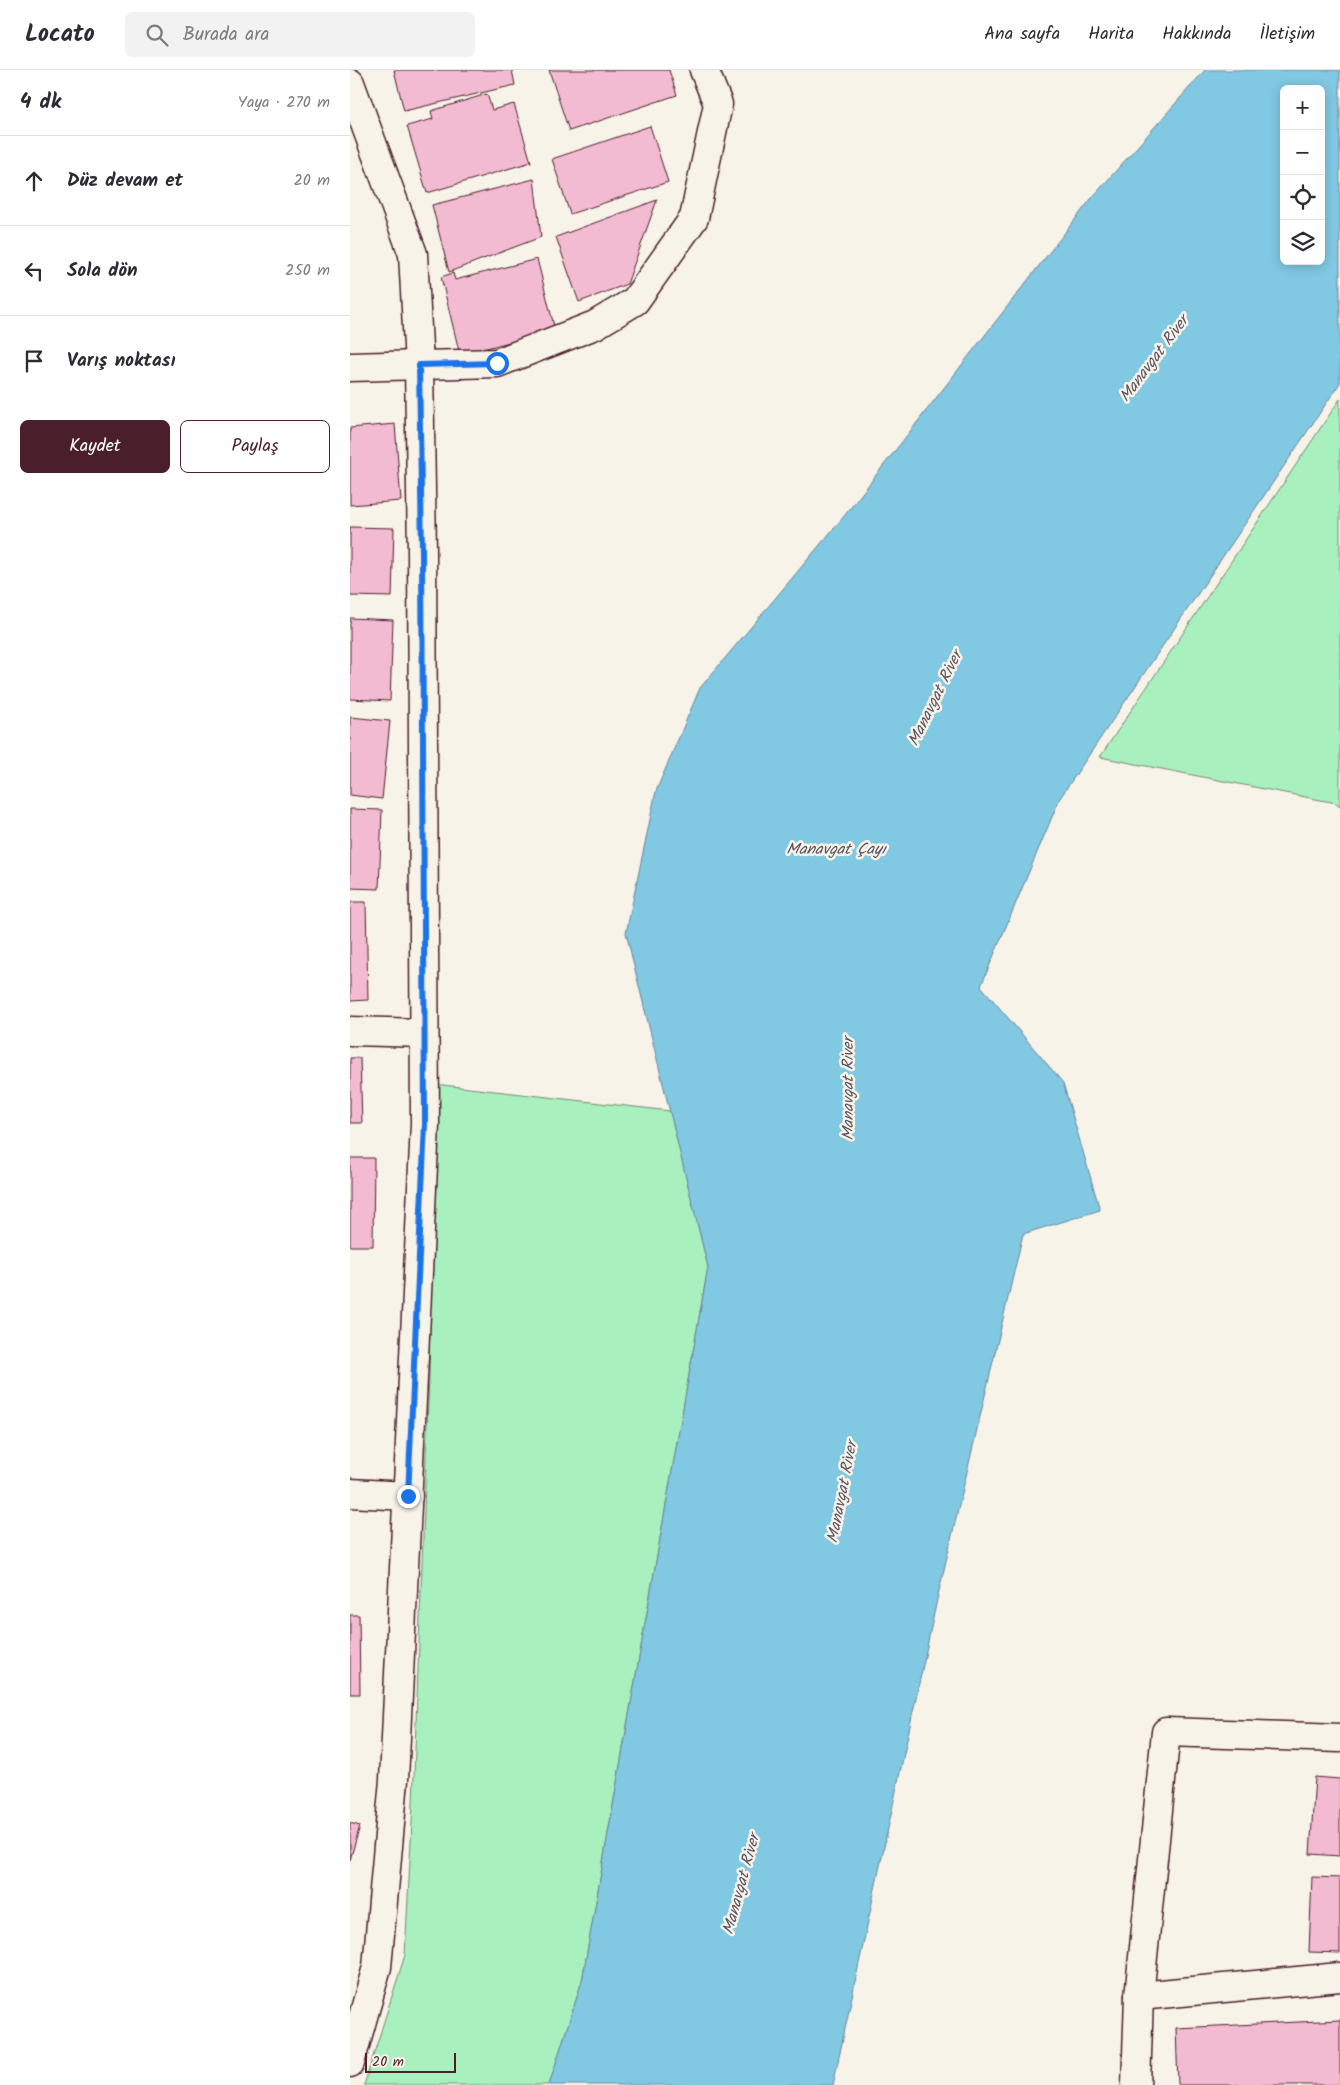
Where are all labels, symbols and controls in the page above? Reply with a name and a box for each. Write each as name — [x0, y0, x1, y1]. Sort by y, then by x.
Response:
search box — [125, 12, 475, 57]
text: Locato — [25, 15, 95, 54]
text: Burada ara — [183, 20, 269, 50]
text: Ana sayfa — [984, 20, 1060, 49]
text: Harita — [1088, 20, 1134, 49]
text: Hakkında — [1162, 20, 1231, 49]
text: İletişim — [1259, 20, 1315, 49]
icon: search — [143, 21, 171, 49]
map controls — [1280, 85, 1325, 265]
button: + — [1280, 85, 1325, 130]
text: 4 dk — [20, 86, 61, 119]
text: Yaya · 270 m — [238, 90, 330, 115]
button: − — [1280, 130, 1325, 175]
text: Düz devam et — [67, 166, 183, 196]
icon: ahead — [20, 167, 48, 195]
text: 20 m — [294, 168, 330, 193]
button: locate — [1280, 175, 1325, 220]
button: layers — [1280, 220, 1325, 265]
text: Sola dön — [67, 256, 138, 286]
icon: left — [20, 257, 48, 285]
text: 250 m — [285, 258, 330, 283]
water label: Manavgat River — [1113, 307, 1197, 408]
text: Varış noktası — [67, 346, 175, 376]
icon: arrive — [20, 347, 48, 375]
route start — [486, 352, 509, 375]
button: Kaydet — [20, 420, 170, 473]
button: Paylaş — [180, 420, 330, 473]
water label: Manavgat River — [902, 644, 971, 750]
water label: Manavgat Çayı — [786, 837, 888, 862]
water label: Manavgat River — [836, 1034, 861, 1141]
water label: Manavgat River — [820, 1436, 865, 1545]
route end — [397, 1485, 420, 1508]
water label: Manavgat River — [716, 1828, 768, 1937]
scale bar — [365, 2050, 456, 2073]
text: 20 m — [372, 2051, 404, 2073]

